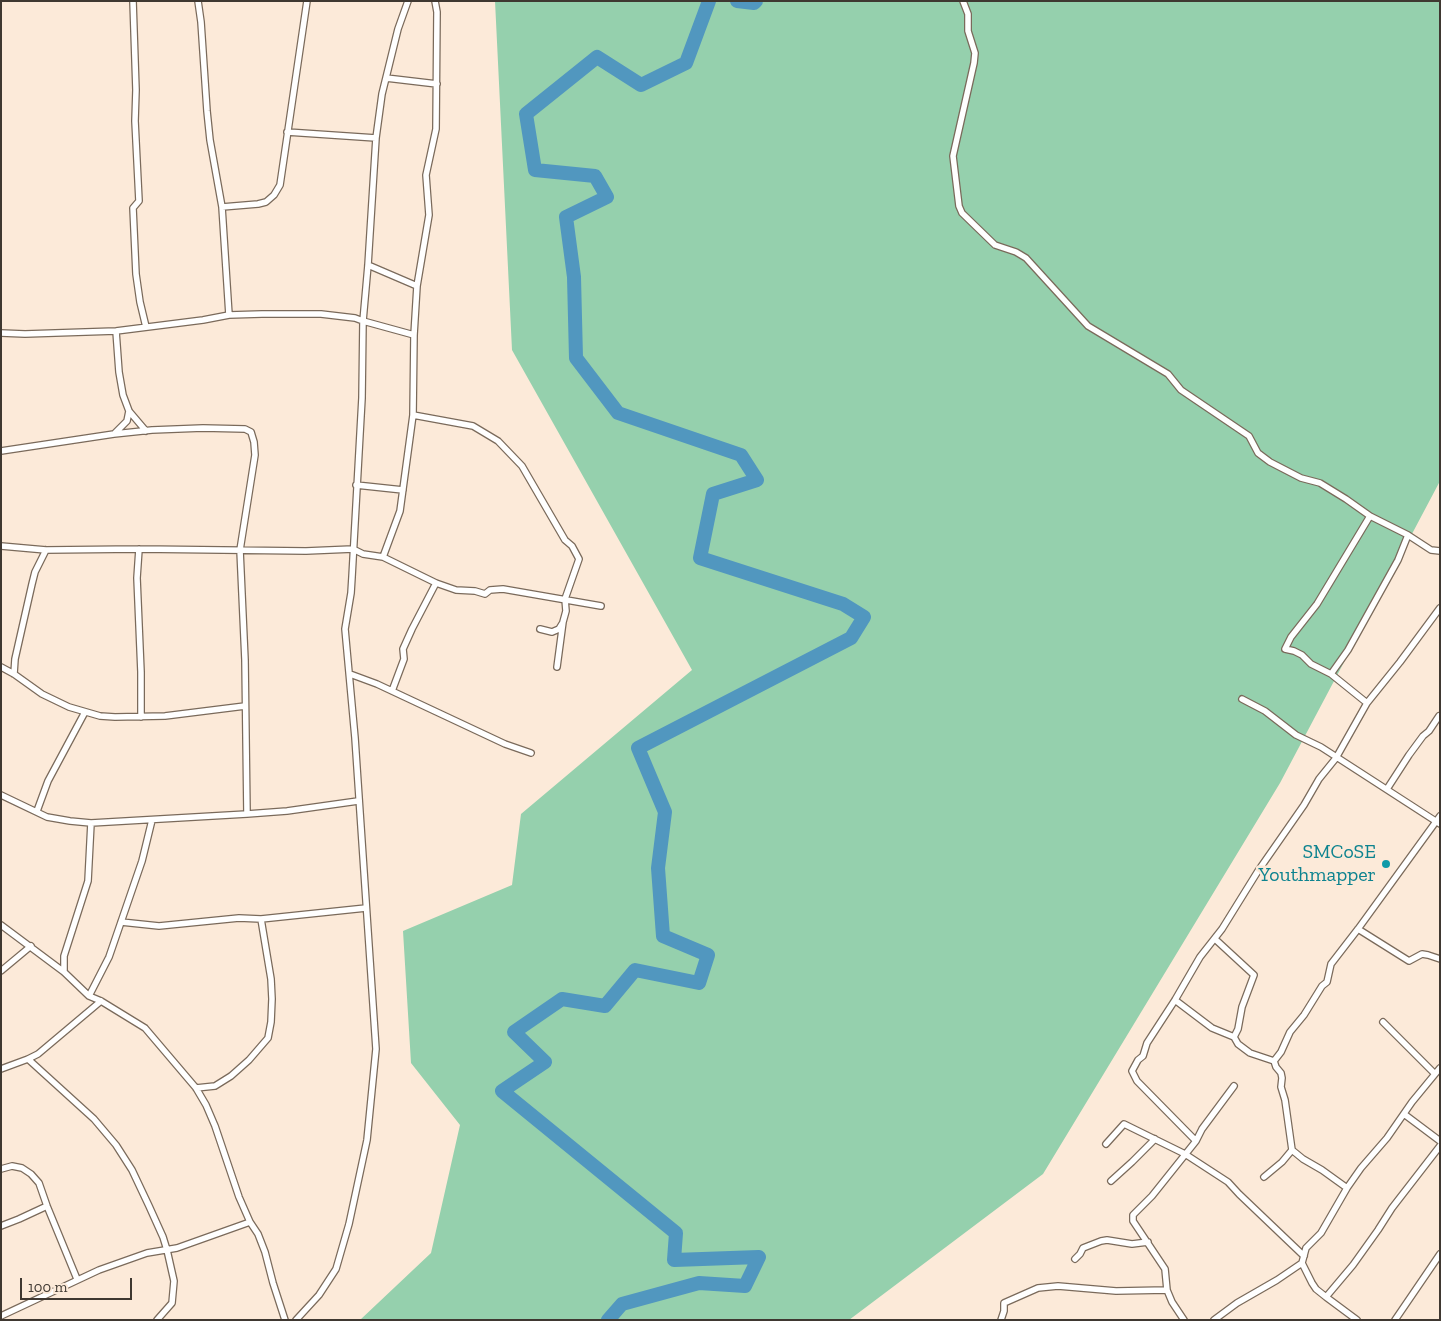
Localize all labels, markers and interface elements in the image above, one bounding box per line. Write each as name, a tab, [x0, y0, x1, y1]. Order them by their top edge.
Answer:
place label: SMCoSE Youthmapper	[1258, 840, 1376, 887]
marker: SMCoSE Youthmapper	[1380, 858, 1392, 870]
scale bar	[22, 1268, 135, 1300]
text: 100 m	[28, 1278, 67, 1296]

